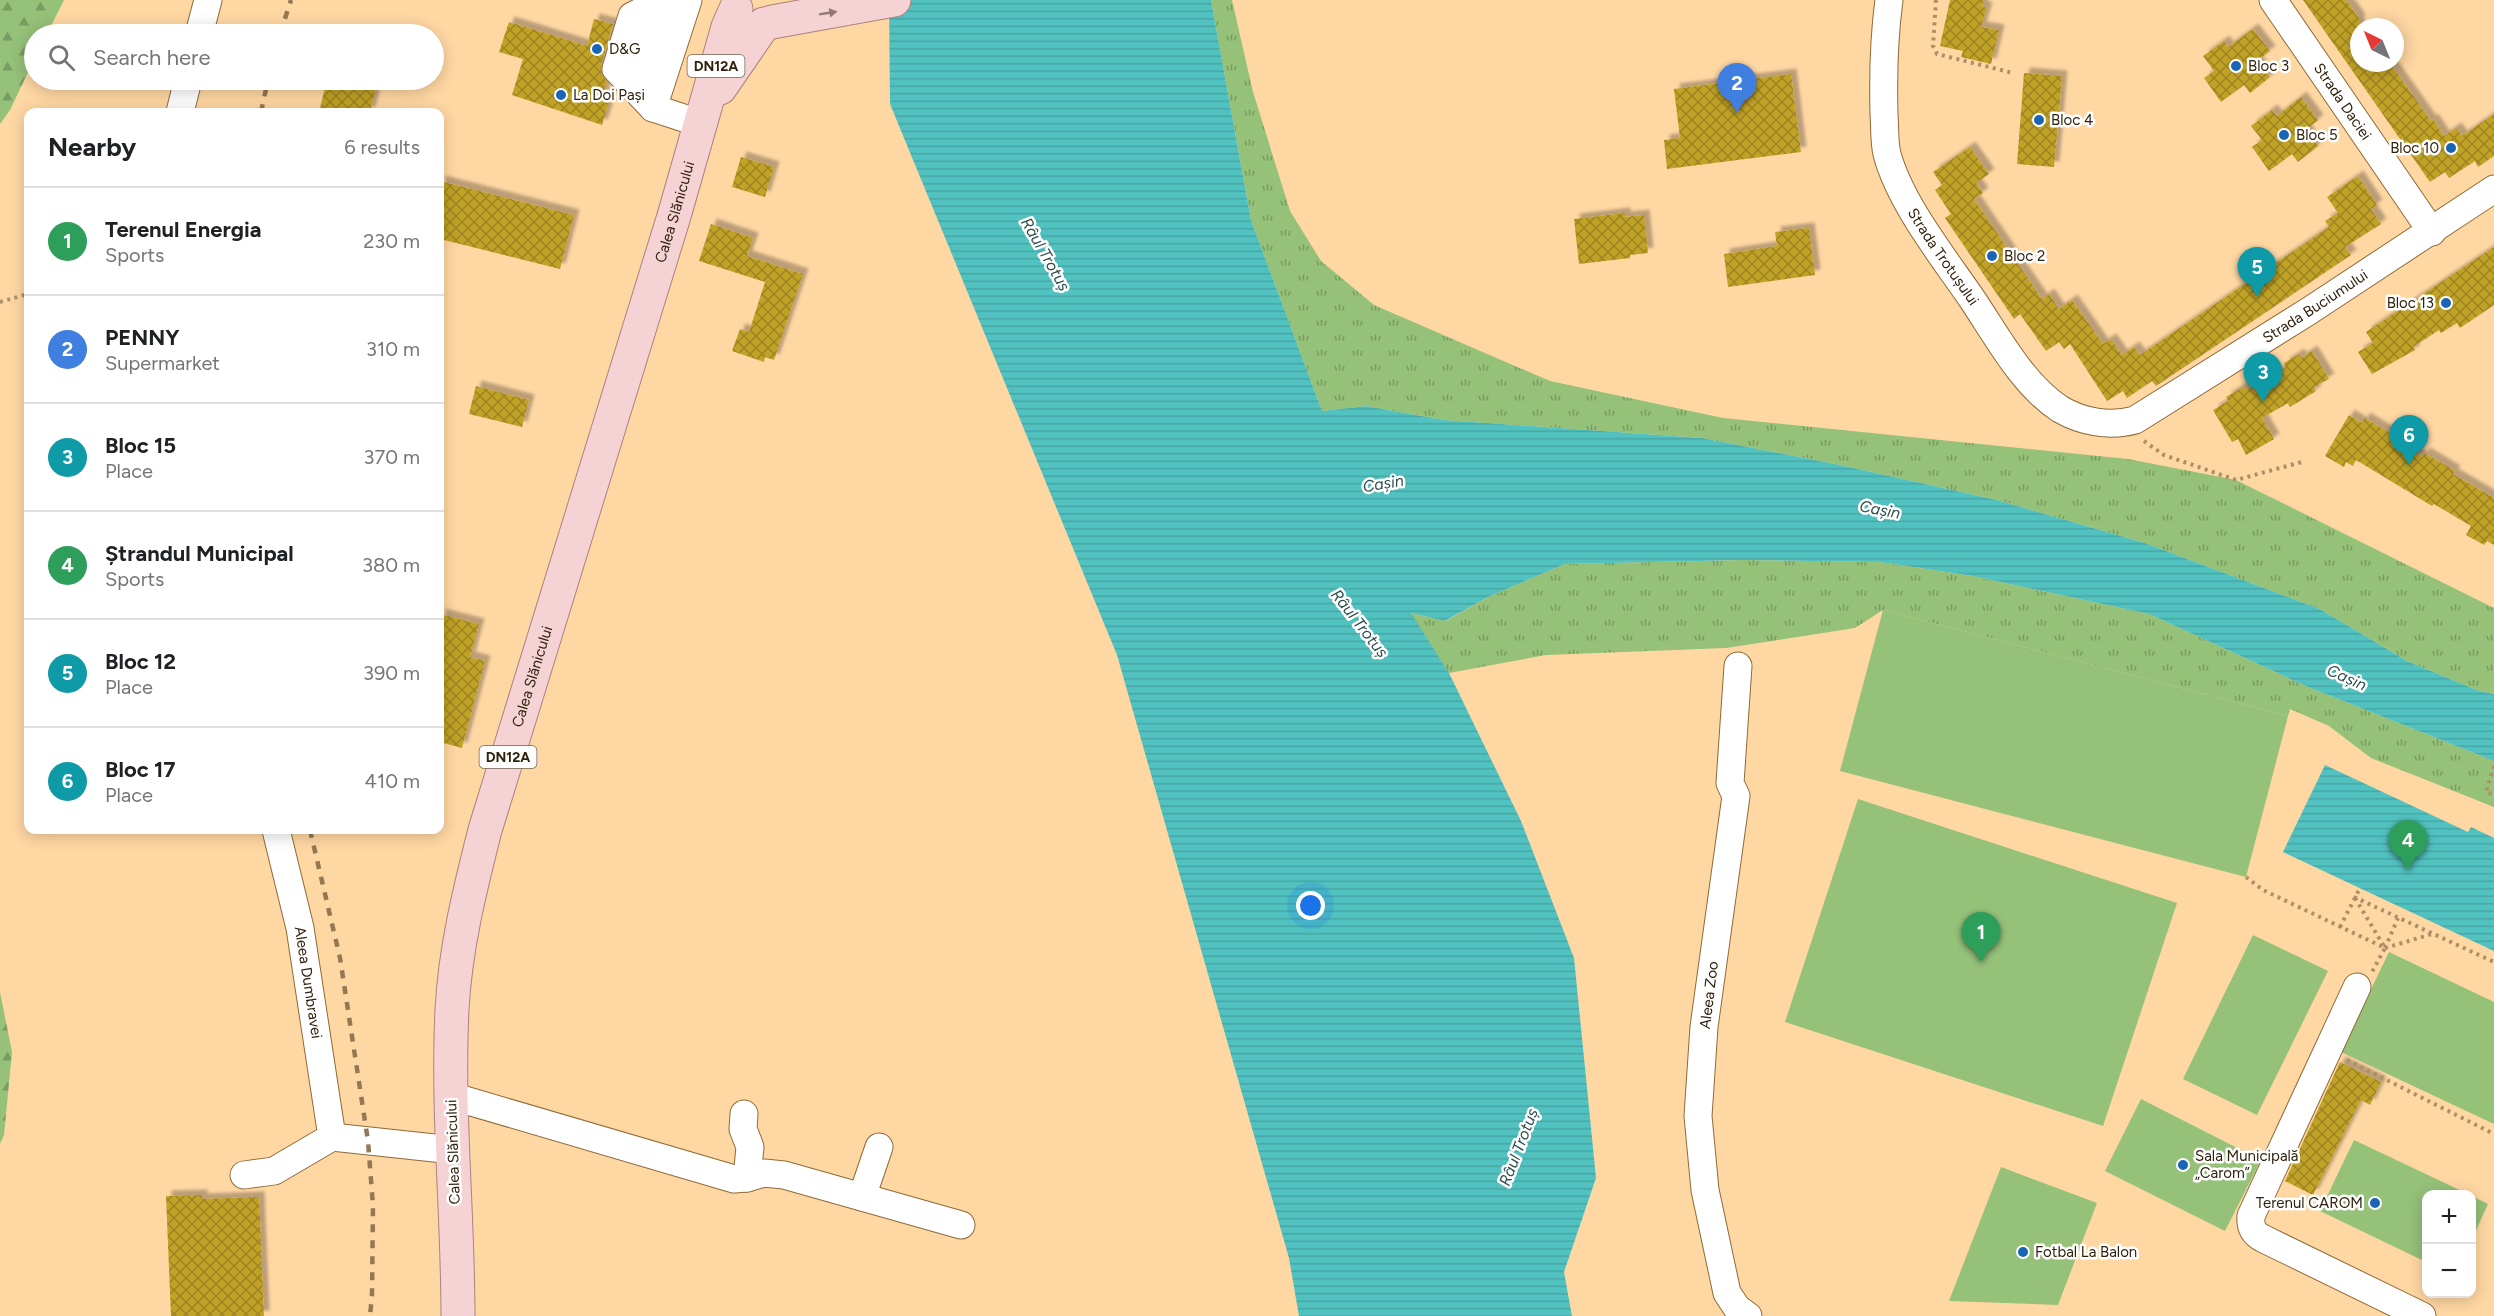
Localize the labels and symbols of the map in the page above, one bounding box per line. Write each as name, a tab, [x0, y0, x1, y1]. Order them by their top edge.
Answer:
one-way arrow	[818, 8, 837, 17]
north arrow	[2350, 18, 2404, 72]
place label: D&G	[609, 40, 640, 58]
marker: D&G	[590, 42, 604, 56]
road number: DN12A	[688, 55, 744, 77]
place label: Bloc 3	[2248, 57, 2289, 75]
marker: Bloc 3	[2229, 59, 2243, 73]
street label: Strada Daciei	[2310, 60, 2375, 143]
pin: 2	[1718, 63, 1756, 113]
place label: La Doi Pași	[573, 86, 645, 104]
marker: La Doi Pași	[554, 88, 568, 102]
place label: Bloc 4	[2051, 111, 2093, 129]
marker: Bloc 4	[2032, 113, 2046, 127]
place label: Bloc 5	[2296, 126, 2338, 144]
marker: Bloc 5	[2277, 128, 2291, 142]
place label: Bloc 10	[2390, 139, 2439, 157]
marker: Bloc 10	[2444, 141, 2458, 155]
street label: Calea Slănicului	[651, 159, 698, 265]
street label: Strada Trotușului	[1904, 205, 1983, 309]
water label: Râul Trotuș	[1017, 214, 1074, 295]
place label: Bloc 2	[2004, 247, 2045, 265]
pin: 5	[2238, 248, 2276, 297]
marker: Bloc 2	[1985, 249, 1999, 263]
street label: Strada Buciumului	[2259, 266, 2371, 347]
place label: Bloc 13	[2387, 294, 2434, 312]
marker: Bloc 13	[2439, 296, 2453, 310]
pin: 3	[2244, 352, 2282, 402]
pin: 6	[2390, 416, 2428, 465]
water label: Cașin	[1361, 471, 1405, 496]
water label: Cașin	[1858, 496, 1902, 523]
water label: Râul Trotuș	[1327, 585, 1392, 662]
street label: Calea Slănicului	[508, 624, 556, 729]
water label: Cașin	[2324, 660, 2370, 695]
road number: DN12A	[480, 746, 536, 768]
pin: 4	[2388, 820, 2428, 870]
your location	[1296, 891, 1325, 920]
pin: 1	[1962, 912, 2000, 962]
street label: Aleea Dumbravei	[291, 925, 326, 1040]
street label: Aleea Zoo	[1696, 960, 1722, 1030]
street label: Calea Slănicului	[442, 1099, 464, 1205]
water label: Râul Trotuș	[1495, 1105, 1542, 1189]
place label: Sala Municipală „Carom”	[2195, 1147, 2298, 1182]
marker: Sala Municipală „Carom”	[2176, 1158, 2190, 1172]
place label: Terenul CAROM	[2256, 1194, 2363, 1212]
marker: Terenul CAROM	[2368, 1196, 2382, 1210]
place label: Fotbal La Balon	[2035, 1243, 2137, 1261]
marker: Fotbal La Balon	[2016, 1245, 2030, 1259]

